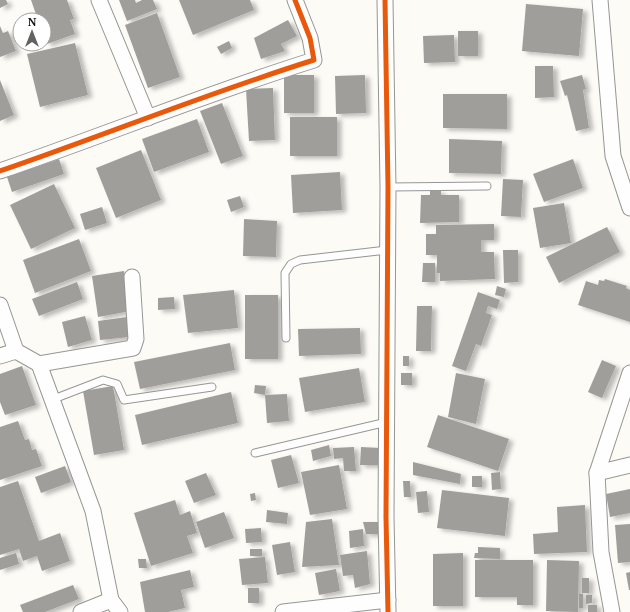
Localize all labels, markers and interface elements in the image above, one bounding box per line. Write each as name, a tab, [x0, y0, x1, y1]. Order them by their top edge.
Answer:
north arrow	[12, 12, 52, 52]
text: N	[28, 14, 37, 29]

